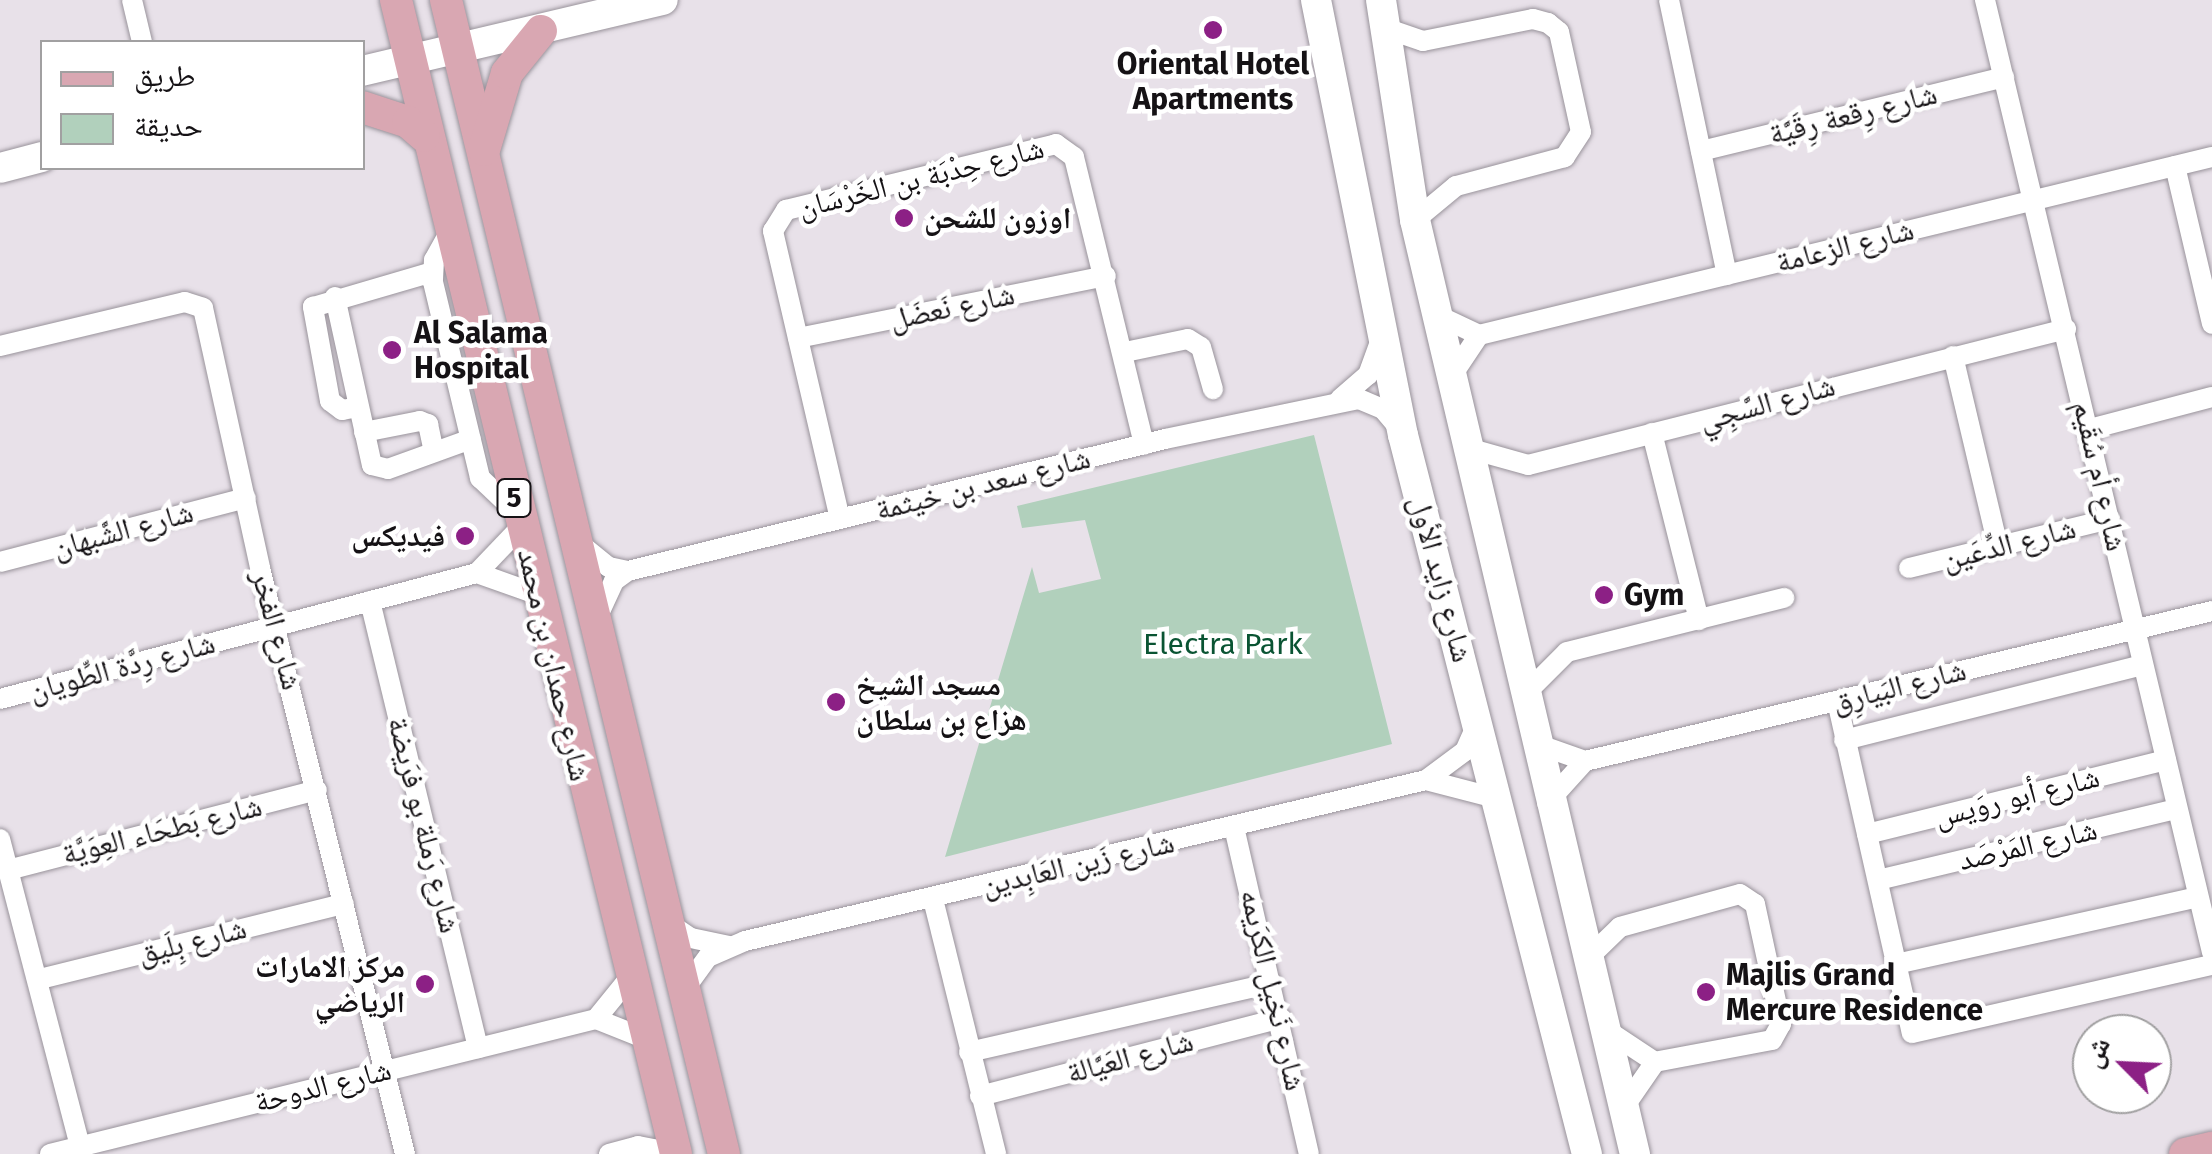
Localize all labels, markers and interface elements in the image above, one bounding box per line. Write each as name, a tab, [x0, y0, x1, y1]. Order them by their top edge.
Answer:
marker: Oriental Hotel Apartments	[1202, 19, 1224, 41]
legend	[40, 40, 365, 170]
place label: Oriental Hotel Apartments	[1117, 46, 1309, 116]
text: طريق	[134, 58, 195, 94]
street label: شارع رِقعة رِقَيَّة	[1765, 76, 1941, 152]
text: حديقة	[134, 108, 203, 144]
street label: شارع حِدْبَة بن الخَرْسَان	[794, 130, 1048, 226]
place label: اوزون للشحن	[924, 200, 1071, 236]
marker: اوزون للشحن	[893, 207, 915, 229]
street label: شارع الزعامة	[1772, 212, 1918, 280]
street label: شارع نَعضَل	[886, 276, 1018, 338]
place label: Al Salama Hospital	[414, 315, 548, 386]
marker: Al Salama Hospital	[379, 337, 405, 363]
street label: شارع السَّجِي	[1695, 368, 1839, 438]
street label: شارع أم سُقَيم	[2065, 398, 2135, 554]
street label: شارع سعد بن خيثمة	[872, 440, 1094, 528]
road number: 5	[494, 475, 534, 521]
street label: شارع زايد الأول	[1402, 492, 1480, 666]
street label: شارع الشَّبهان	[49, 494, 197, 566]
street label: شارع الدِّعَين	[1939, 510, 2079, 578]
place label: فيديكس	[351, 518, 445, 554]
marker: فيديكس	[454, 525, 476, 547]
street label: شارع حمدان بن محمد	[510, 545, 598, 785]
street label: شارع الفخر	[244, 566, 310, 694]
place label: Gym	[1624, 577, 1684, 613]
marker: Gym	[1593, 584, 1615, 606]
street label: شارع رِدَّة الطِّويان	[25, 625, 219, 709]
park label: Electra Park	[1143, 626, 1303, 662]
street label: شارع البَيارِق	[1828, 652, 1970, 720]
place label: مسجد الشيخ هزاع بن سلطان	[856, 667, 1027, 738]
marker: مسجد الشيخ هزاع بن سلطان	[825, 691, 847, 713]
street label: شارع رَملة بو فرَيضة	[380, 713, 468, 937]
street label: شارع أبو روَيس	[1931, 759, 2103, 835]
street label: شارع بَطحَاء العِوَيَّة	[58, 788, 266, 872]
street label: شارع المَرْصَد	[1955, 812, 2101, 878]
street label: شارع زَين العَابِدين	[978, 824, 1178, 904]
street label: شارع نَخِيل الكرَيمه	[1232, 886, 1314, 1094]
street label: شارع بِلَيق	[134, 910, 250, 972]
place label: مركز الامارات الرياضي	[255, 949, 405, 1020]
place label: Majlis Grand Mercure Residence	[1726, 957, 1983, 1028]
marker: مركز الامارات الرياضي	[414, 973, 436, 995]
marker: Majlis Grand Mercure Residence	[1695, 981, 1717, 1003]
north arrow	[2072, 1014, 2172, 1114]
street label: شارع العَيَّالة	[1063, 1023, 1197, 1091]
text: ش	[2075, 1032, 2117, 1073]
street label: شارع الدوحة	[251, 1052, 395, 1120]

